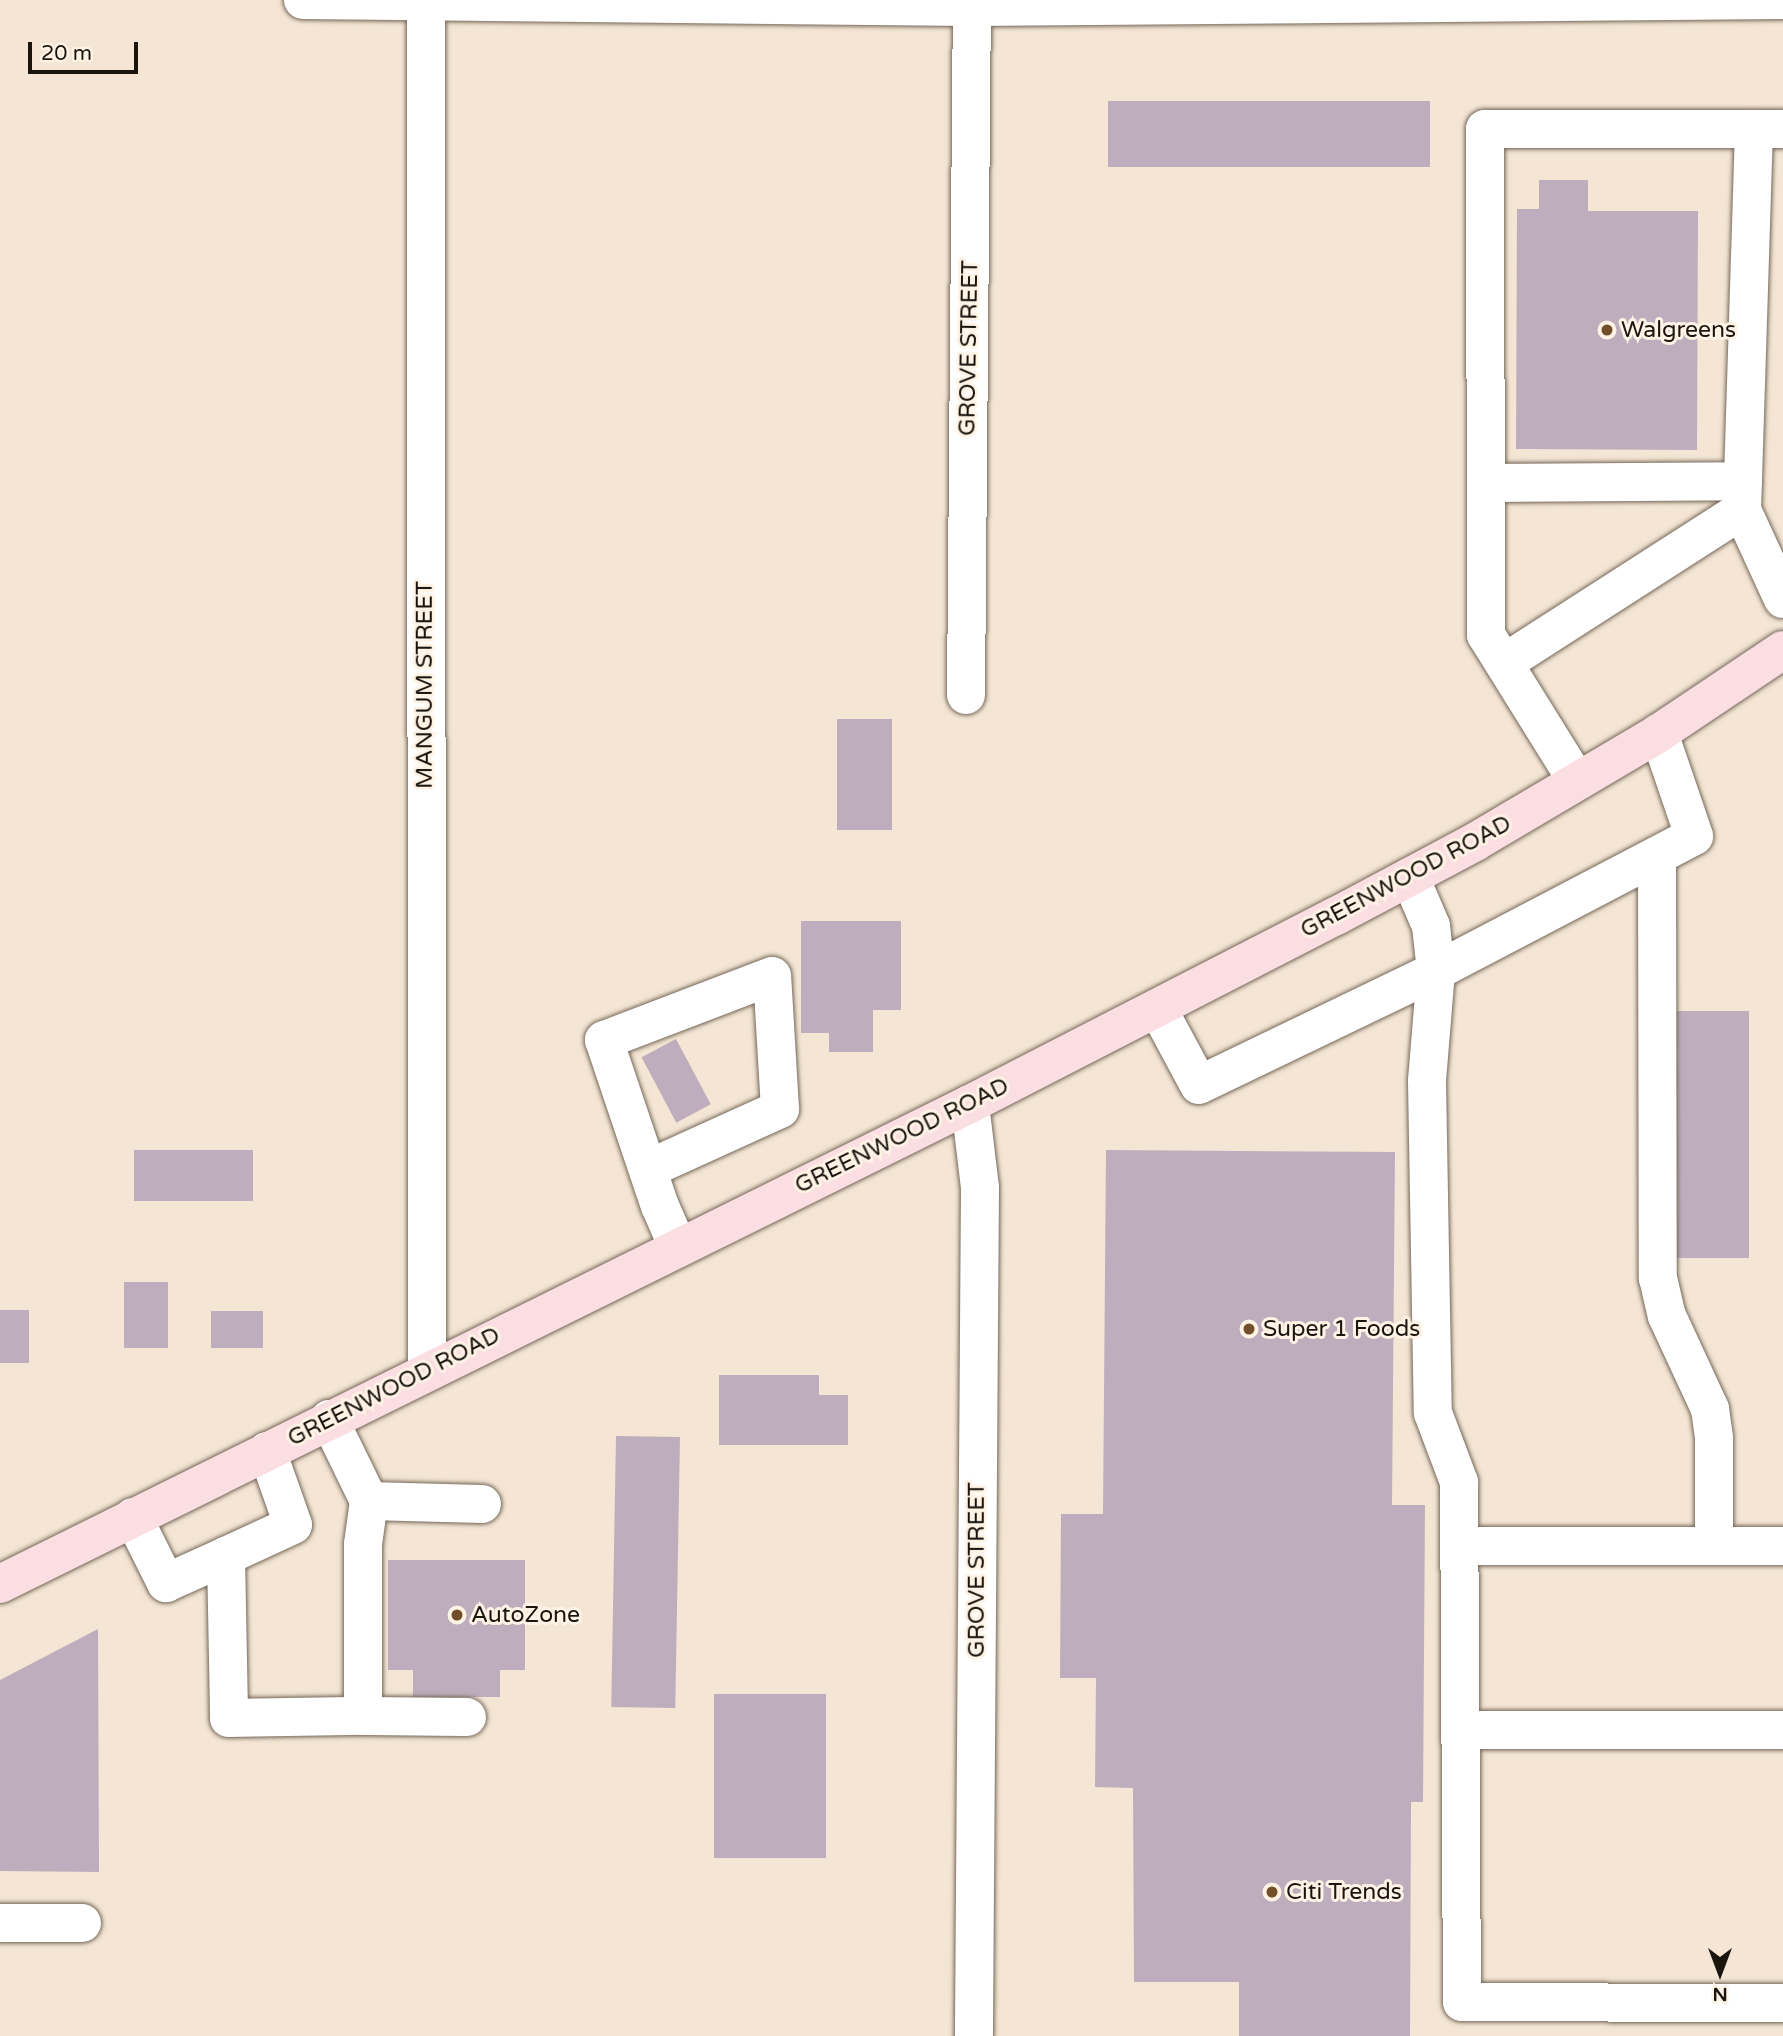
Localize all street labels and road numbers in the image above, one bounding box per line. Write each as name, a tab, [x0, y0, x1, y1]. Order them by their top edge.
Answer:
street label: GROVE STREET	[954, 260, 984, 436]
street label: MANGUM STREET	[411, 581, 439, 789]
street label: GREENWOOD ROAD	[1296, 810, 1516, 944]
street label: GREENWOOD ROAD	[791, 1072, 1013, 1200]
street label: GREENWOOD ROAD	[283, 1321, 505, 1453]
street label: GROVE STREET	[963, 1482, 991, 1658]

